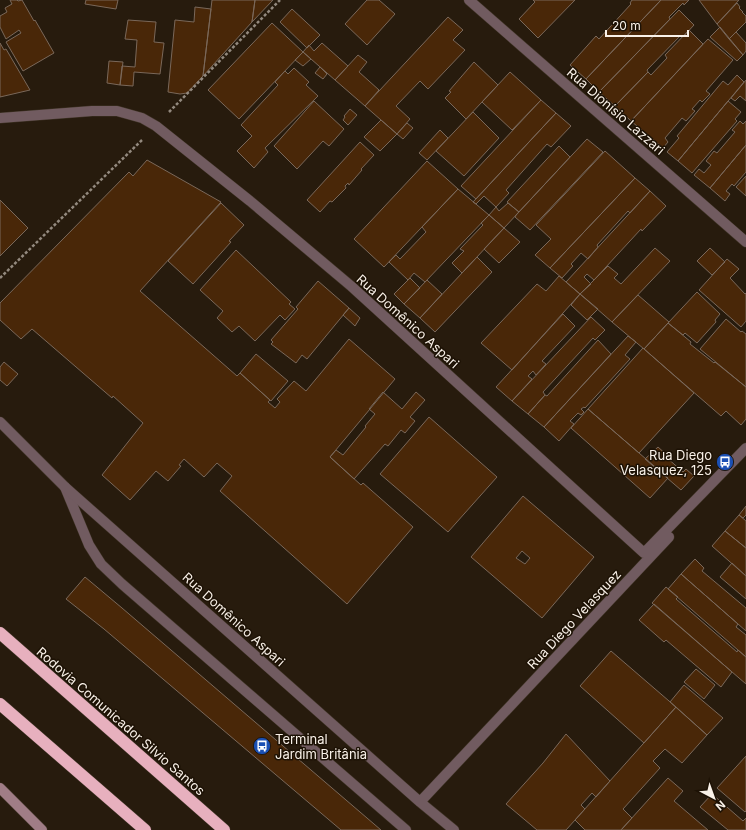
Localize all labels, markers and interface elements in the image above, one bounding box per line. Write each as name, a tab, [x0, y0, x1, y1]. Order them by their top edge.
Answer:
scale bar	[606, 12, 688, 38]
text: 20 m	[612, 18, 641, 33]
street label: Rua Dionísio Lazzari	[564, 64, 668, 158]
street label: Rua Domênico Aspari	[353, 271, 463, 371]
place label: Rua Diego Velasquez, 125	[620, 447, 712, 478]
bus stop icon: Rua Diego Velasquez, 125	[715, 452, 735, 472]
street label: Rua Diego Velasquez	[524, 566, 624, 672]
street label: Rua Domênico Aspari	[179, 569, 289, 669]
street label: Rodovia Comunicador Silvio Santos	[34, 643, 209, 799]
place label: Terminal Jardim Britânia	[275, 731, 367, 762]
bus stop icon: Terminal Jardim Britânia	[252, 736, 272, 756]
north arrow	[694, 778, 734, 818]
text: N	[713, 798, 728, 814]

